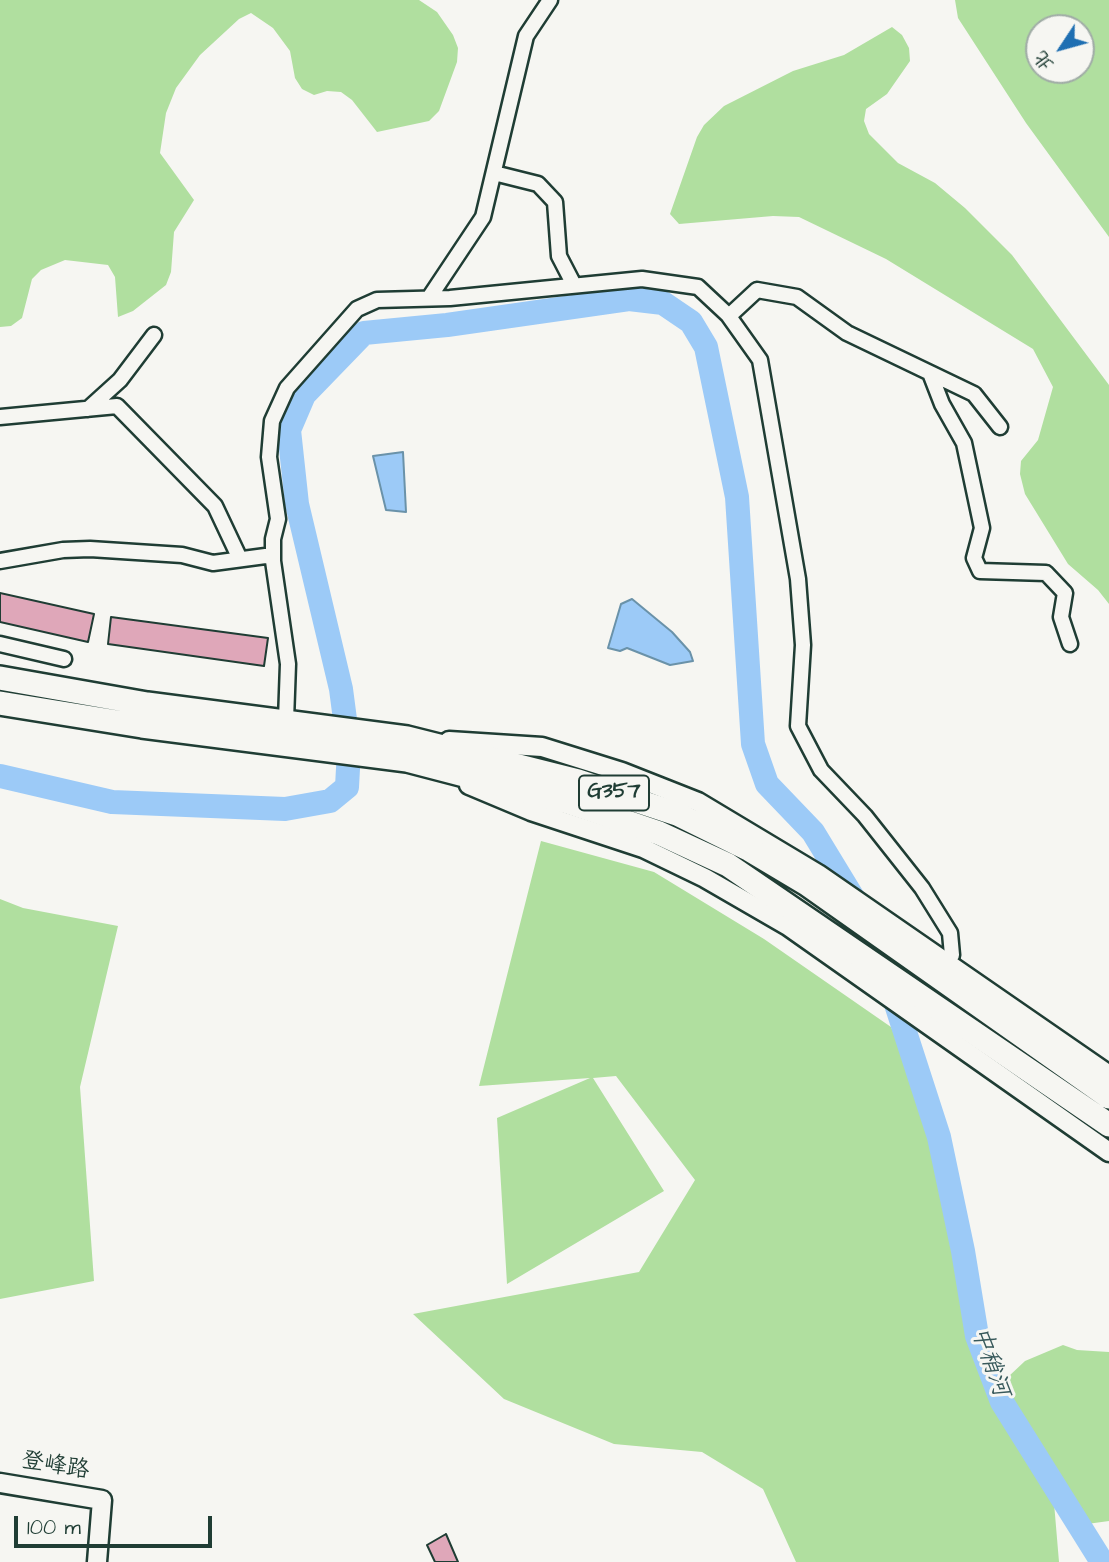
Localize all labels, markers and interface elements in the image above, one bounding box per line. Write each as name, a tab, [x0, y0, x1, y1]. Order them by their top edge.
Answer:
north arrow	[1025, 14, 1095, 84]
text: 北	[1028, 45, 1061, 76]
road number: G357	[579, 776, 649, 810]
water label: 中稍河	[964, 1323, 1014, 1401]
street label: 登峰路	[19, 1448, 91, 1486]
scale bar	[18, 1502, 215, 1546]
text: 100 m	[27, 1513, 81, 1542]

